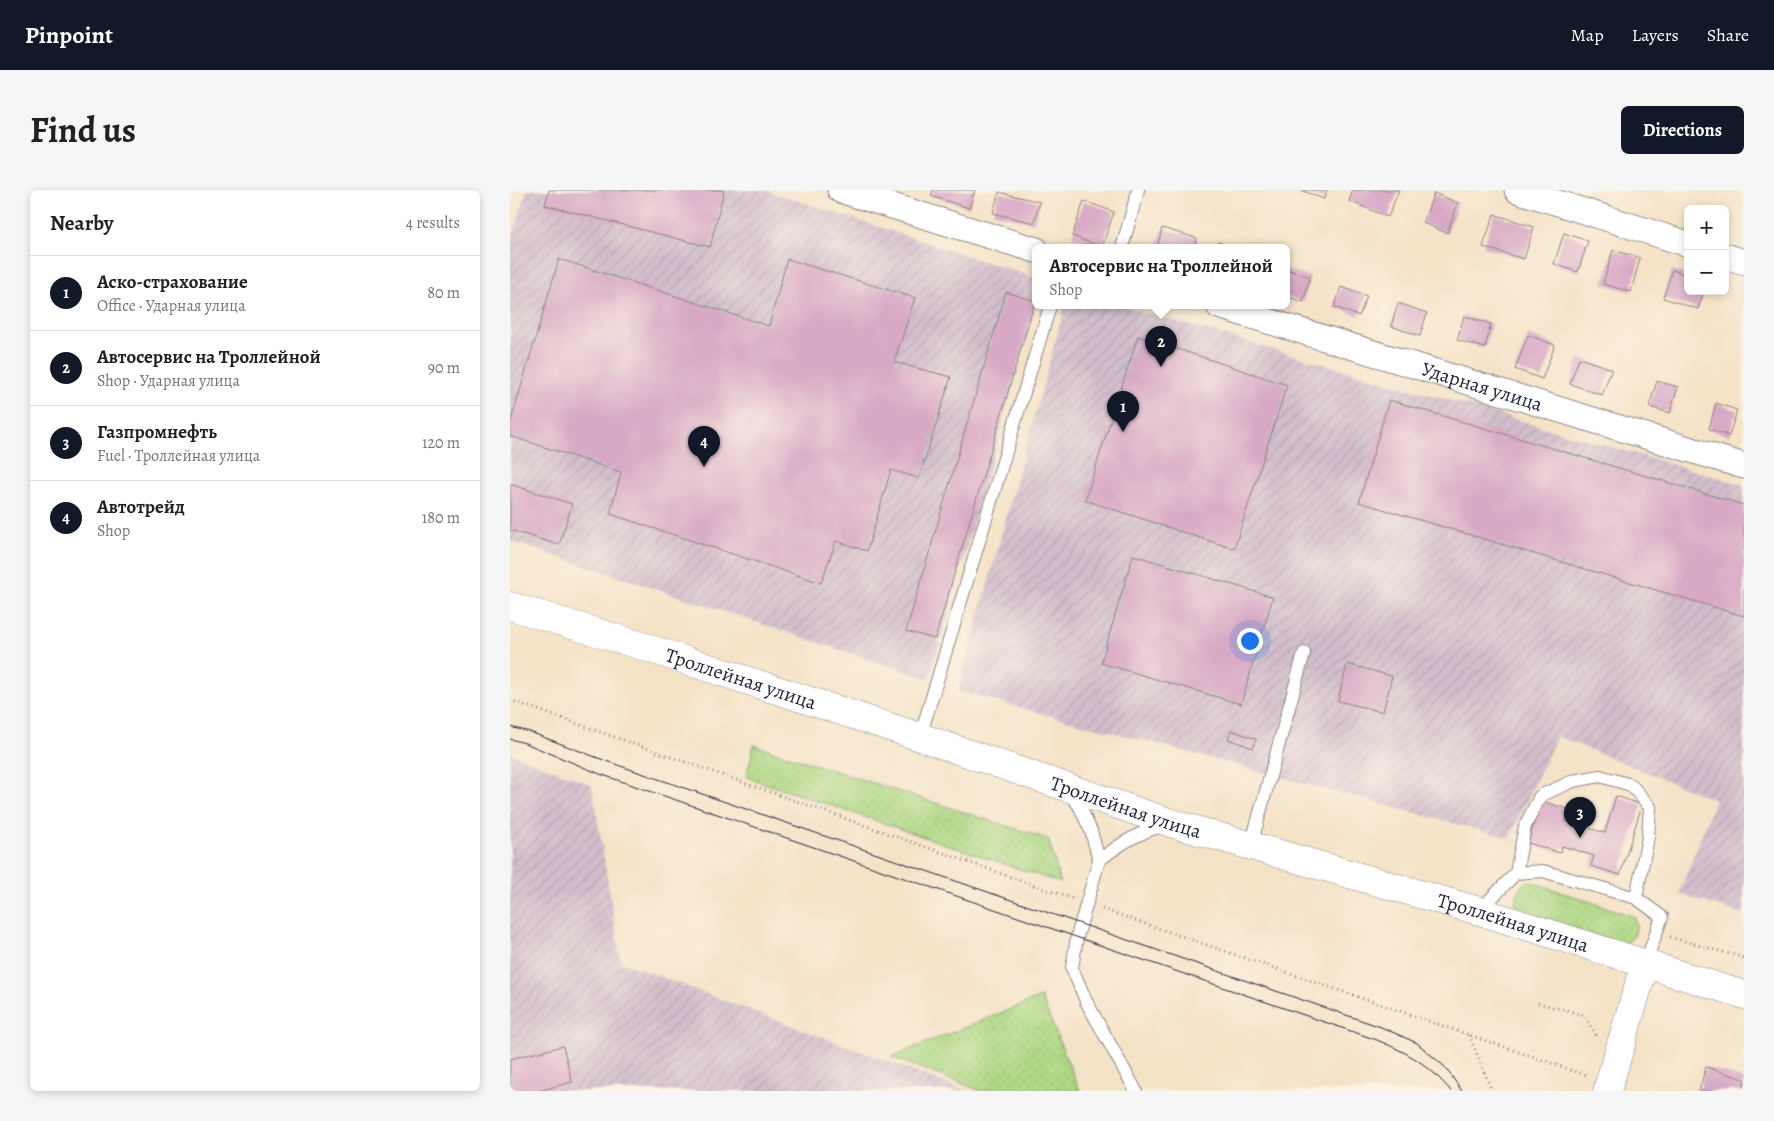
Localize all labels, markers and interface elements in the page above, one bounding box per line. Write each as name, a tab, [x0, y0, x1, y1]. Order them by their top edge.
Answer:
text: Pinpoint	[25, 19, 113, 51]
text: Map	[1571, 23, 1604, 47]
text: Layers	[1632, 23, 1679, 47]
text: Share	[1707, 23, 1749, 47]
text: Find us	[30, 106, 136, 154]
button: Directions	[1621, 106, 1744, 154]
map controls	[1684, 205, 1729, 295]
button: +	[1684, 205, 1729, 250]
text: Nearby	[50, 209, 113, 237]
text: 4 results	[406, 212, 460, 234]
popup	[1032, 244, 1290, 309]
button: −	[1684, 250, 1729, 295]
text: Автосервис на Троллейной	[1049, 253, 1273, 279]
text: Аско-страхование	[97, 269, 248, 295]
text: Shop	[1049, 279, 1082, 301]
text: 1	[63, 282, 69, 304]
text: 80 m	[427, 282, 460, 304]
text: Office · Ударная улица	[97, 295, 246, 317]
pin: 2	[1145, 326, 1177, 367]
text: Автосервис на Троллейной	[97, 344, 321, 370]
street label: Ударная улица	[1418, 355, 1547, 418]
text: 2	[62, 357, 70, 379]
text: 90 m	[428, 357, 460, 379]
text: Shop · Ударная улица	[97, 370, 240, 392]
pin: 1	[1107, 391, 1139, 432]
text: Газпромнефть	[97, 419, 217, 445]
pin: 4	[688, 426, 720, 467]
text: 3	[63, 432, 69, 454]
text: 120 m	[422, 432, 460, 454]
text: Fuel · Троллейная улица	[97, 445, 260, 467]
text: Автотрейд	[97, 494, 185, 520]
text: 4	[62, 507, 70, 529]
text: 180 m	[422, 507, 460, 529]
text: Shop	[97, 520, 130, 542]
your location	[1237, 628, 1263, 654]
street label: Троллейная улица	[662, 641, 821, 716]
street label: Троллейная улица	[1047, 769, 1205, 845]
pin: 3	[1564, 797, 1596, 838]
street label: Троллейная улица	[1434, 886, 1593, 959]

